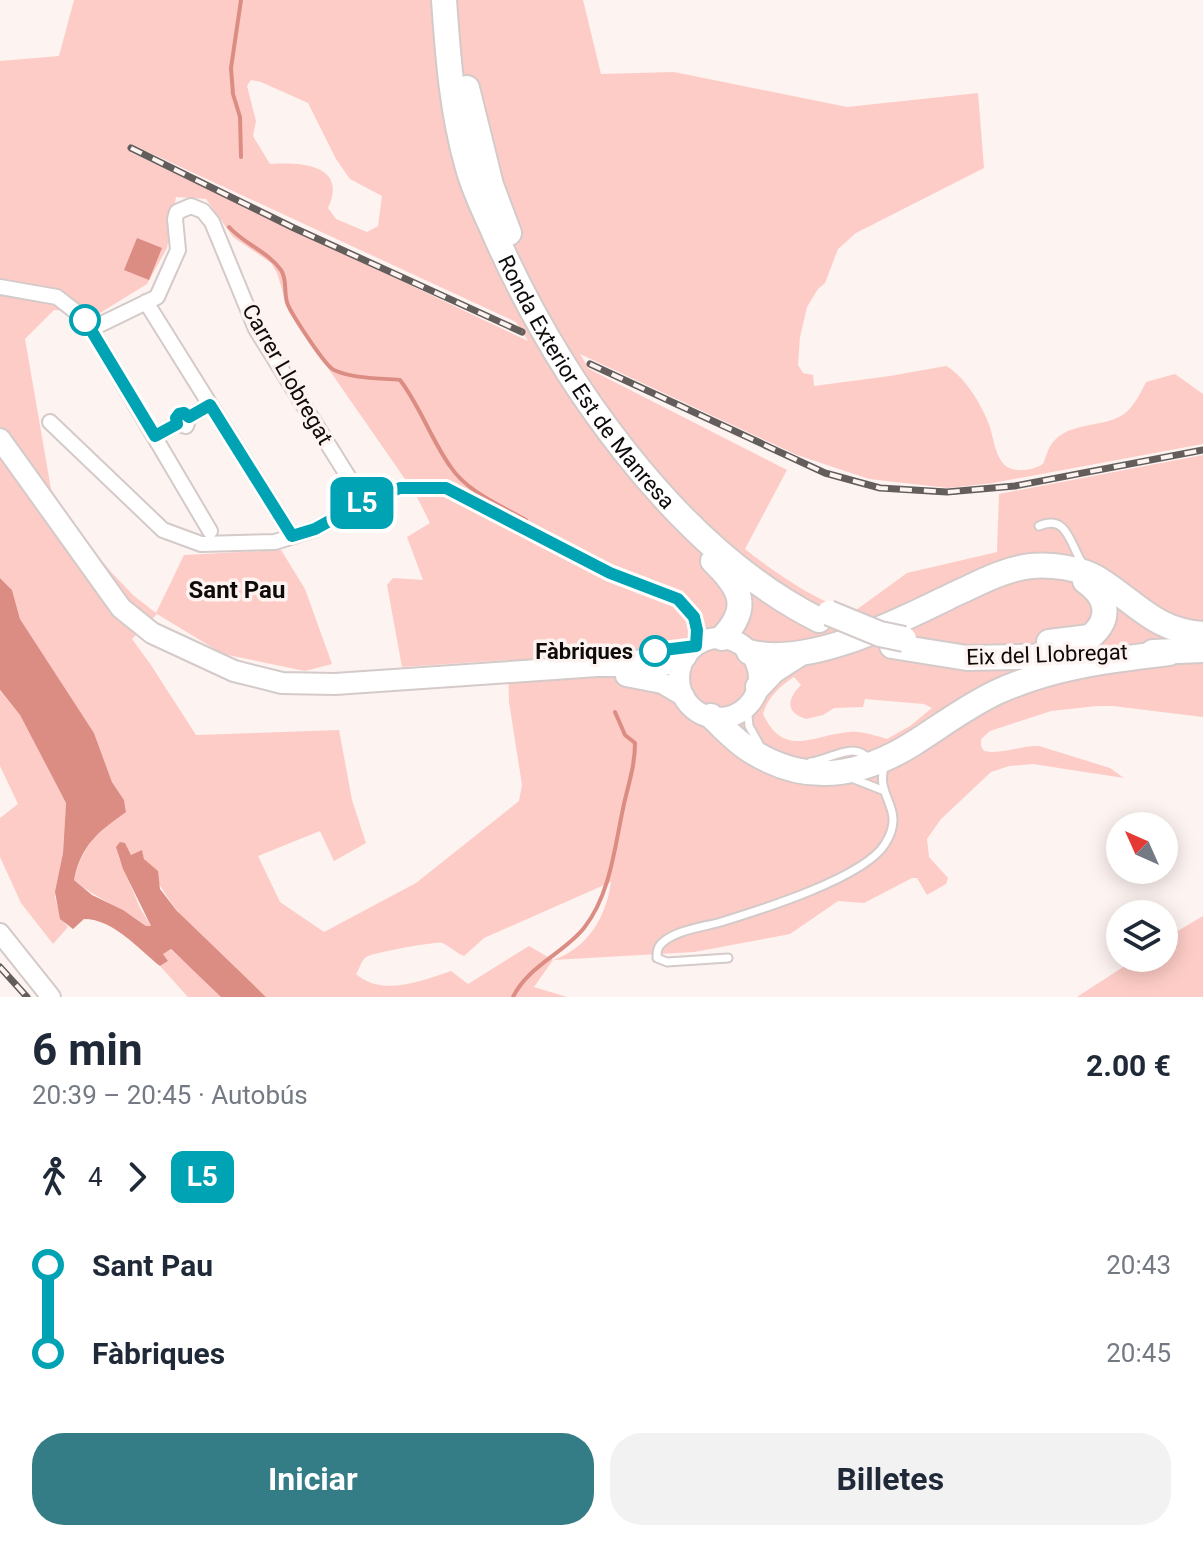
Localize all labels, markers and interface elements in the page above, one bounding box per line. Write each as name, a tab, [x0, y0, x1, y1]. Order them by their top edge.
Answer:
street label: Ronda Exterior Est de Manresa	[493, 251, 680, 514]
street label: Carrer Llobregat	[237, 300, 338, 449]
unlabelled marker	[70, 305, 100, 335]
line badge: L5	[326, 477, 398, 529]
text: L5	[346, 486, 378, 519]
district label: Sant Pau	[189, 576, 285, 604]
marker: Fàbriques	[640, 636, 670, 666]
place label: Fàbriques	[535, 639, 633, 664]
street label: Eix del Llobregat	[966, 639, 1128, 670]
north arrow	[1106, 812, 1178, 884]
map controls	[1106, 812, 1178, 972]
button: layers	[1106, 900, 1178, 972]
text: 6 min	[32, 1024, 143, 1076]
text: 2.00 €	[1086, 1048, 1171, 1083]
text: 20:39 – 20:45 · Autobús	[32, 1080, 308, 1110]
icon: walk	[32, 1155, 76, 1199]
icon: forward	[115, 1155, 159, 1199]
text: L5	[187, 1160, 218, 1193]
text: 4	[88, 1162, 103, 1192]
text: Sant Pau	[92, 1248, 213, 1283]
text: 20:43	[1106, 1250, 1171, 1280]
text: Fàbriques	[92, 1336, 225, 1371]
text: 20:45	[1106, 1338, 1171, 1368]
button: Iniciar	[32, 1433, 594, 1525]
button: Billetes	[610, 1433, 1171, 1525]

